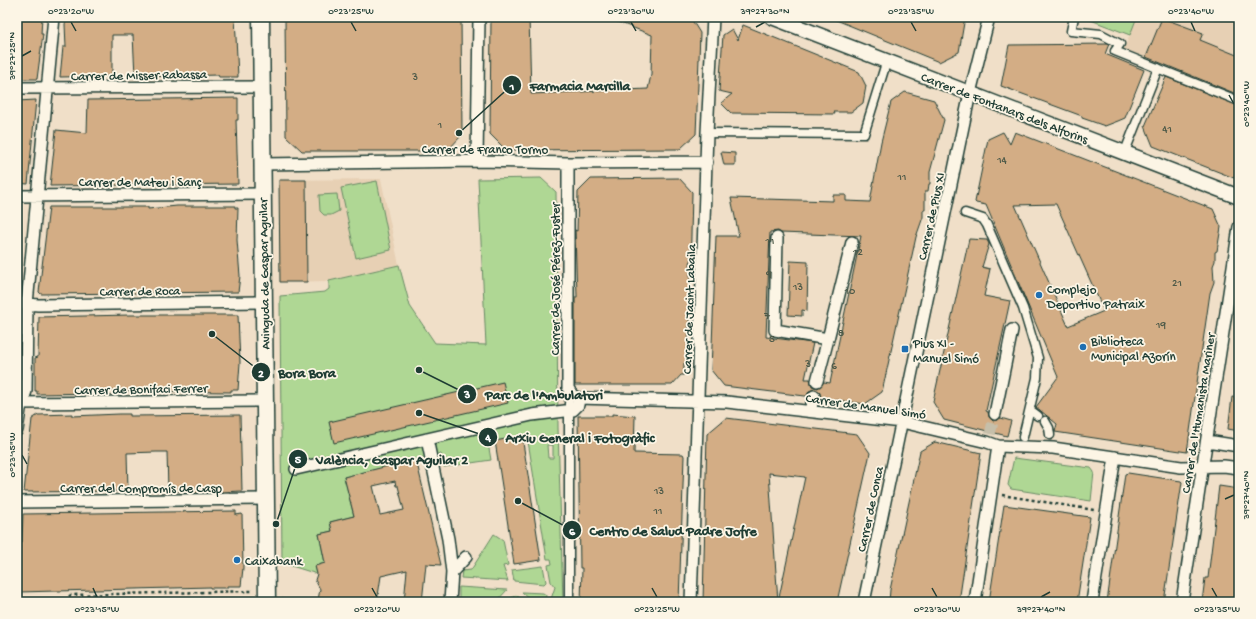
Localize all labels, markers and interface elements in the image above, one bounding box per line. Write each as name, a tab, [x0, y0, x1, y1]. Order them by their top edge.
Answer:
text: 0°23'20"W	[48, 6, 95, 18]
text: 0°23'25"W	[328, 6, 374, 18]
text: 0°23'30"W	[608, 6, 655, 18]
text: 39°27'30"N	[740, 6, 790, 18]
text: 0°23'35"W	[888, 6, 934, 18]
text: 0°23'40"W	[1168, 6, 1214, 18]
text: 39°27'25"N	[7, 31, 19, 81]
street label: Carrer de Misser Rabassa	[71, 68, 208, 85]
street label: Carrer de Fontanars dels Alforins	[918, 70, 1091, 149]
house number: 3	[411, 72, 418, 84]
callout: Farmacia Marcilla	[502, 72, 639, 98]
text: Farmacia Marcilla	[529, 79, 632, 96]
text: 1	[509, 81, 515, 95]
text: 0°23'40"W	[1241, 81, 1253, 127]
house number: 1	[437, 120, 442, 132]
house number: 41	[1162, 124, 1172, 136]
street label: Carrer de Franco Tormo	[422, 143, 548, 158]
house number: 14	[996, 155, 1008, 167]
street label: Carrer de Pius XI	[916, 171, 949, 262]
house number: 11	[897, 172, 906, 184]
street label: Carrer de Mateu i Sanç	[79, 176, 202, 191]
street label: Avinguda de Gaspar Aguilar	[257, 197, 274, 350]
street label: Carrer de José Pérez-Fuster	[549, 201, 564, 355]
house number: 11	[765, 236, 774, 248]
street label: Carrer de Jacint Labaila	[681, 243, 700, 374]
house number: 12	[852, 247, 864, 259]
house number: 9	[765, 269, 772, 281]
house number: 21	[1172, 278, 1182, 290]
house number: 13	[792, 282, 803, 294]
place label: Complejo Deportivo Patraix	[1046, 283, 1145, 313]
street label: Carrer de Roca	[100, 284, 181, 301]
house number: 10	[844, 286, 855, 298]
marker: Complejo Deportivo Patraix	[1034, 290, 1044, 300]
house number: 7	[763, 311, 770, 323]
house number: 19	[1155, 320, 1166, 332]
house number: 8	[838, 328, 844, 340]
street label: Carrer de l'Humanista Mariner	[1179, 331, 1220, 495]
house number: 5	[769, 334, 775, 346]
place label: Biblioteca Municipal Azorín	[1090, 335, 1176, 365]
place label: Pius XI - Manuel Simó	[912, 337, 979, 367]
marker: Biblioteca Municipal Azorín	[1078, 342, 1088, 352]
marker: Pius XI - Manuel Simó	[900, 344, 910, 354]
callout: Bora Bora	[251, 359, 344, 385]
house number: 3	[804, 359, 811, 371]
house number: 6	[831, 361, 837, 373]
text: Bora Bora	[277, 366, 337, 383]
text: 2	[258, 368, 264, 382]
callout: Parc de l'Ambulatori	[457, 381, 611, 407]
street label: Carrer de Bonifaci Ferrer	[74, 382, 209, 399]
text: Parc de l'Ambulatori	[484, 388, 603, 405]
text: 3	[463, 389, 470, 403]
street label: Carrer de Manuel Simó	[805, 392, 927, 423]
callout: Arxiu General i Fotogràfic	[478, 424, 663, 450]
text: Arxiu General i Fotogràfic	[504, 431, 656, 448]
text: 0°23'15"W	[7, 432, 19, 477]
text: 4	[484, 432, 491, 446]
callout: València, Gaspar Aguilar 2	[288, 446, 476, 472]
text: València, Gaspar Aguilar 2	[315, 453, 468, 470]
text: 5	[295, 454, 302, 468]
street label: Carrer de Conca	[855, 465, 888, 554]
text: 39°27'40"N	[1241, 470, 1253, 520]
street label: Carrer del Compromís de Casp	[60, 482, 222, 497]
house number: 13	[653, 486, 664, 498]
house number: 11	[653, 506, 662, 518]
callout: Centro de Salud Padre Jofre	[562, 517, 765, 543]
text: Centro de Salud Padre Jofre	[588, 524, 757, 541]
text: 6	[569, 526, 576, 540]
marker: Caixabank	[232, 555, 242, 565]
place label: Caixabank	[245, 555, 303, 570]
text: 0°23'15"W	[75, 604, 120, 616]
text: 0°23'20"W	[354, 604, 401, 616]
text: 0°23'25"W	[634, 604, 680, 616]
text: 0°23'30"W	[914, 604, 961, 616]
text: 39°27'40"N	[1016, 604, 1066, 616]
text: 0°23'35"W	[1194, 604, 1240, 616]

